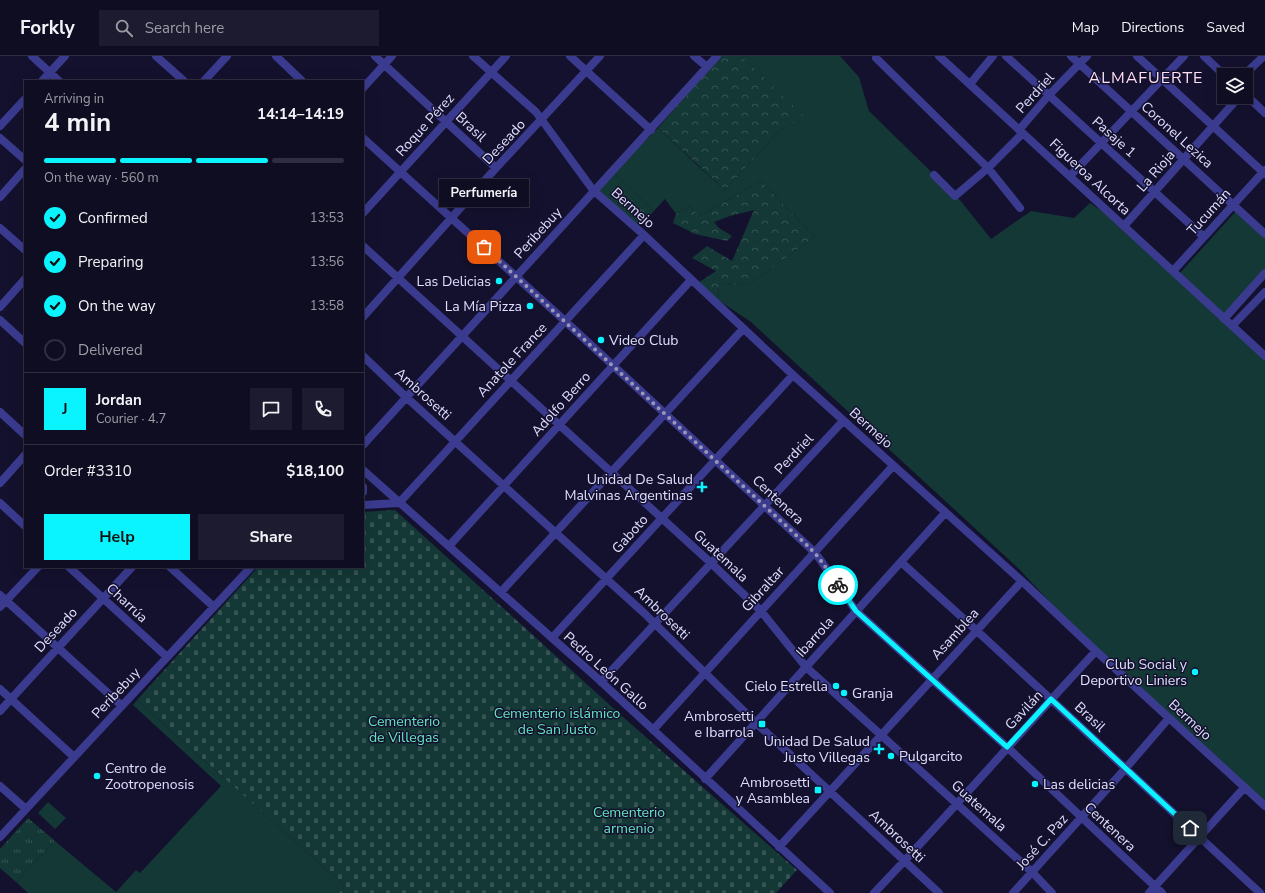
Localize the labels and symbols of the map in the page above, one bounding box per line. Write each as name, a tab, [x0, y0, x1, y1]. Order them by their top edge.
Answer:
district label: ALMAFUERTE	[1089, 67, 1203, 89]
street label: Perdriel	[1012, 68, 1059, 118]
street label: Roque Pérez	[392, 89, 459, 161]
street label: Coronel Lezica	[1137, 97, 1217, 173]
street label: Brasil	[451, 108, 491, 147]
street label: Pasaje 1	[1088, 112, 1140, 162]
street label: Deseado	[478, 115, 530, 169]
street label: Figueroa Alcorta	[1045, 134, 1135, 220]
street label: La Rioja	[1133, 146, 1179, 196]
callout: Perfumería	[439, 179, 529, 207]
street label: Bermejo	[607, 183, 659, 233]
street label: Tucumán	[1183, 184, 1235, 240]
street label: Peribebuy	[510, 203, 567, 263]
pin	[467, 230, 501, 264]
place label: Las Delicias	[417, 272, 491, 291]
marker: Las Delicias	[494, 276, 504, 286]
place label: La Mía Pizza	[445, 297, 522, 316]
marker: La Mía Pizza	[525, 301, 535, 311]
street label: Anatole France	[473, 319, 551, 401]
place label: Video Club	[608, 331, 678, 350]
marker: Video Club	[596, 335, 606, 345]
street label: Ambrosetti	[391, 363, 455, 425]
street label: Adolfo Berro	[527, 368, 595, 440]
street label: Bermejo	[845, 403, 897, 453]
street label: Perdriel	[770, 429, 818, 478]
place label: Unidad De Salud Malvinas Argentinas	[564, 470, 693, 505]
street label: Centenera	[748, 471, 808, 529]
marker: Unidad De Salud Malvinas Argentinas	[696, 481, 708, 493]
street label: Gaboto	[608, 510, 653, 557]
street label: Guatemala	[689, 526, 753, 586]
street label: Gibraltar	[737, 562, 789, 616]
courier	[818, 565, 858, 605]
street label: Charrúa	[102, 579, 152, 627]
street label: Ambrosetti	[630, 582, 694, 644]
street label: Deseado	[30, 603, 82, 657]
street label: Asamblea	[927, 604, 983, 664]
street label: Ibarrola	[792, 613, 838, 661]
street label: Pedro León Gallo	[559, 628, 653, 714]
place label: Club Social y Deportivo Liniers	[1080, 655, 1188, 690]
street label: Peribebuy	[88, 663, 145, 723]
marker: Club Social y Deportivo Liniers	[1190, 667, 1200, 677]
place label: Cielo Estrella	[745, 677, 828, 696]
marker: Cielo Estrella	[831, 681, 841, 691]
place label: Granja	[852, 684, 893, 703]
street label: Gavilán	[1001, 686, 1047, 734]
marker: Granja	[839, 688, 849, 698]
street label: Bermejo	[1164, 695, 1216, 745]
street label: Brasil	[1070, 698, 1110, 737]
park label: Cementerio islámico de San Justo	[494, 704, 621, 739]
place label: Ambrosetti e Ibarrola	[684, 707, 754, 742]
park label: Cementerio de Villegas	[368, 712, 440, 747]
marker: Ambrosetti e Ibarrola	[757, 719, 767, 729]
place label: Unidad De Salud Justo Villegas	[764, 732, 870, 767]
marker: Unidad De Salud Justo Villegas	[873, 743, 885, 755]
place label: Pulgarcito	[899, 747, 963, 766]
marker: Pulgarcito	[886, 751, 896, 761]
place label: Centro de Zootropenosis	[105, 759, 194, 794]
marker: Centro de Zootropenosis	[92, 771, 102, 781]
place label: Ambrosetti y Asamblea	[736, 773, 810, 808]
place label: Las delicias	[1043, 775, 1116, 794]
street label: Guatemala	[947, 776, 1011, 836]
marker: Las delicias	[1030, 779, 1040, 789]
marker: Ambrosetti y Asamblea	[813, 785, 823, 795]
street label: Centenera	[1080, 798, 1140, 856]
park label: Cementerio armenio	[593, 803, 665, 838]
street label: Ambrosetti	[865, 805, 929, 867]
street label: José C. Paz	[1011, 810, 1072, 875]
pin	[1173, 811, 1207, 845]

